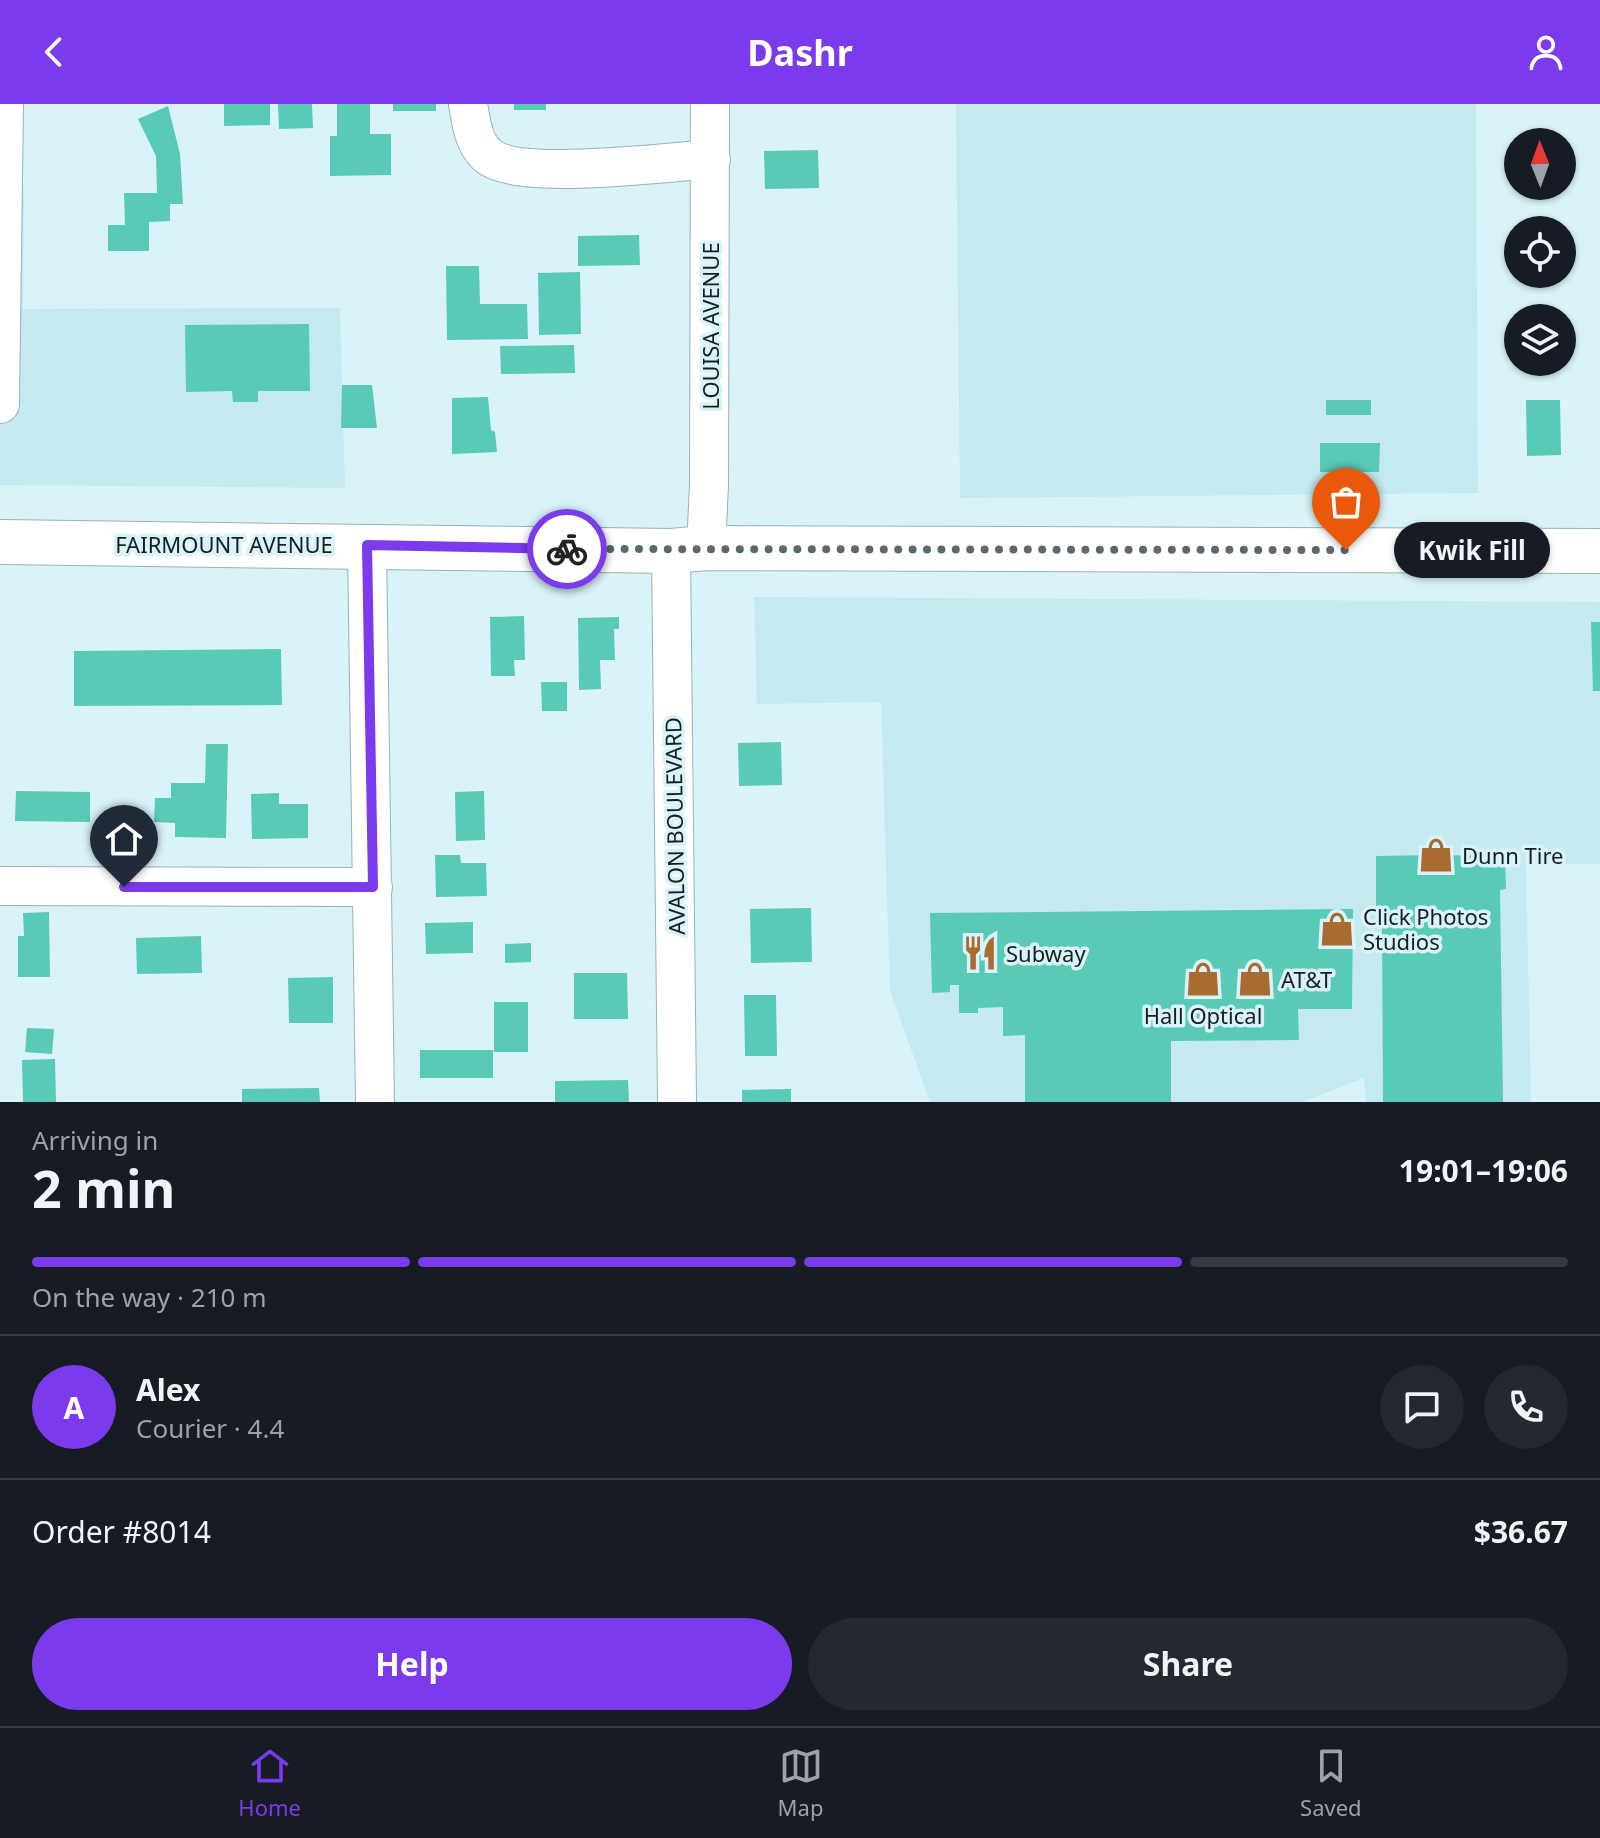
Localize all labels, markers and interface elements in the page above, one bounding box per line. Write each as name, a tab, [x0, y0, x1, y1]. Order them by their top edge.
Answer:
text: Dashr	[747, 28, 853, 77]
icon: back	[32, 30, 76, 74]
icon: person	[1524, 30, 1568, 74]
north arrow	[1504, 128, 1576, 200]
map controls	[1504, 128, 1576, 376]
button: locate	[1504, 216, 1576, 288]
street label: LOUISA AVENUE	[695, 242, 725, 410]
button: layers	[1504, 304, 1576, 376]
pin	[1312, 468, 1380, 550]
icon: bag	[1324, 480, 1368, 524]
courier	[527, 509, 607, 589]
callout: Kwik Fill	[1394, 522, 1550, 578]
icon: bike	[545, 527, 589, 571]
street label: FAIRMOUNT AVENUE	[115, 529, 333, 559]
text: Kwik Fill	[1418, 532, 1526, 568]
street label: AVALON BOULEVARD	[657, 717, 691, 935]
pin	[90, 805, 158, 887]
icon: home	[102, 817, 146, 861]
shop icon: Dunn Tire	[1417, 836, 1455, 874]
place label: Dunn Tire	[1462, 840, 1564, 870]
place label: Click Photos Studios	[1363, 901, 1488, 956]
shop icon: Click Photos Studios	[1318, 910, 1356, 948]
restaurant icon: Subway	[961, 934, 999, 972]
place label: Subway	[1006, 938, 1086, 968]
shop icon: Hall Optical	[1184, 960, 1222, 998]
shop icon: AT&T	[1236, 960, 1274, 998]
place label: AT&T	[1281, 964, 1332, 994]
place label: Hall Optical	[1144, 1000, 1262, 1030]
text: Arriving in	[32, 1122, 158, 1158]
text: 19:01–19:06	[1399, 1150, 1568, 1191]
text: 2 min	[32, 1152, 175, 1223]
text: On the way · 210 m	[32, 1279, 266, 1315]
button: chat	[1380, 1365, 1464, 1449]
button: phone	[1484, 1365, 1568, 1449]
text: Alex	[136, 1369, 200, 1410]
text: A	[64, 1387, 84, 1428]
text: Courier · 4.4	[136, 1410, 284, 1446]
text: Order #8014	[32, 1511, 211, 1552]
text: $36.67	[1474, 1511, 1568, 1552]
button: Help	[32, 1618, 792, 1710]
button: Share	[808, 1618, 1568, 1710]
tab: Home	[238, 1744, 301, 1822]
tab: Map	[778, 1744, 823, 1822]
tab: Saved	[1300, 1744, 1362, 1822]

